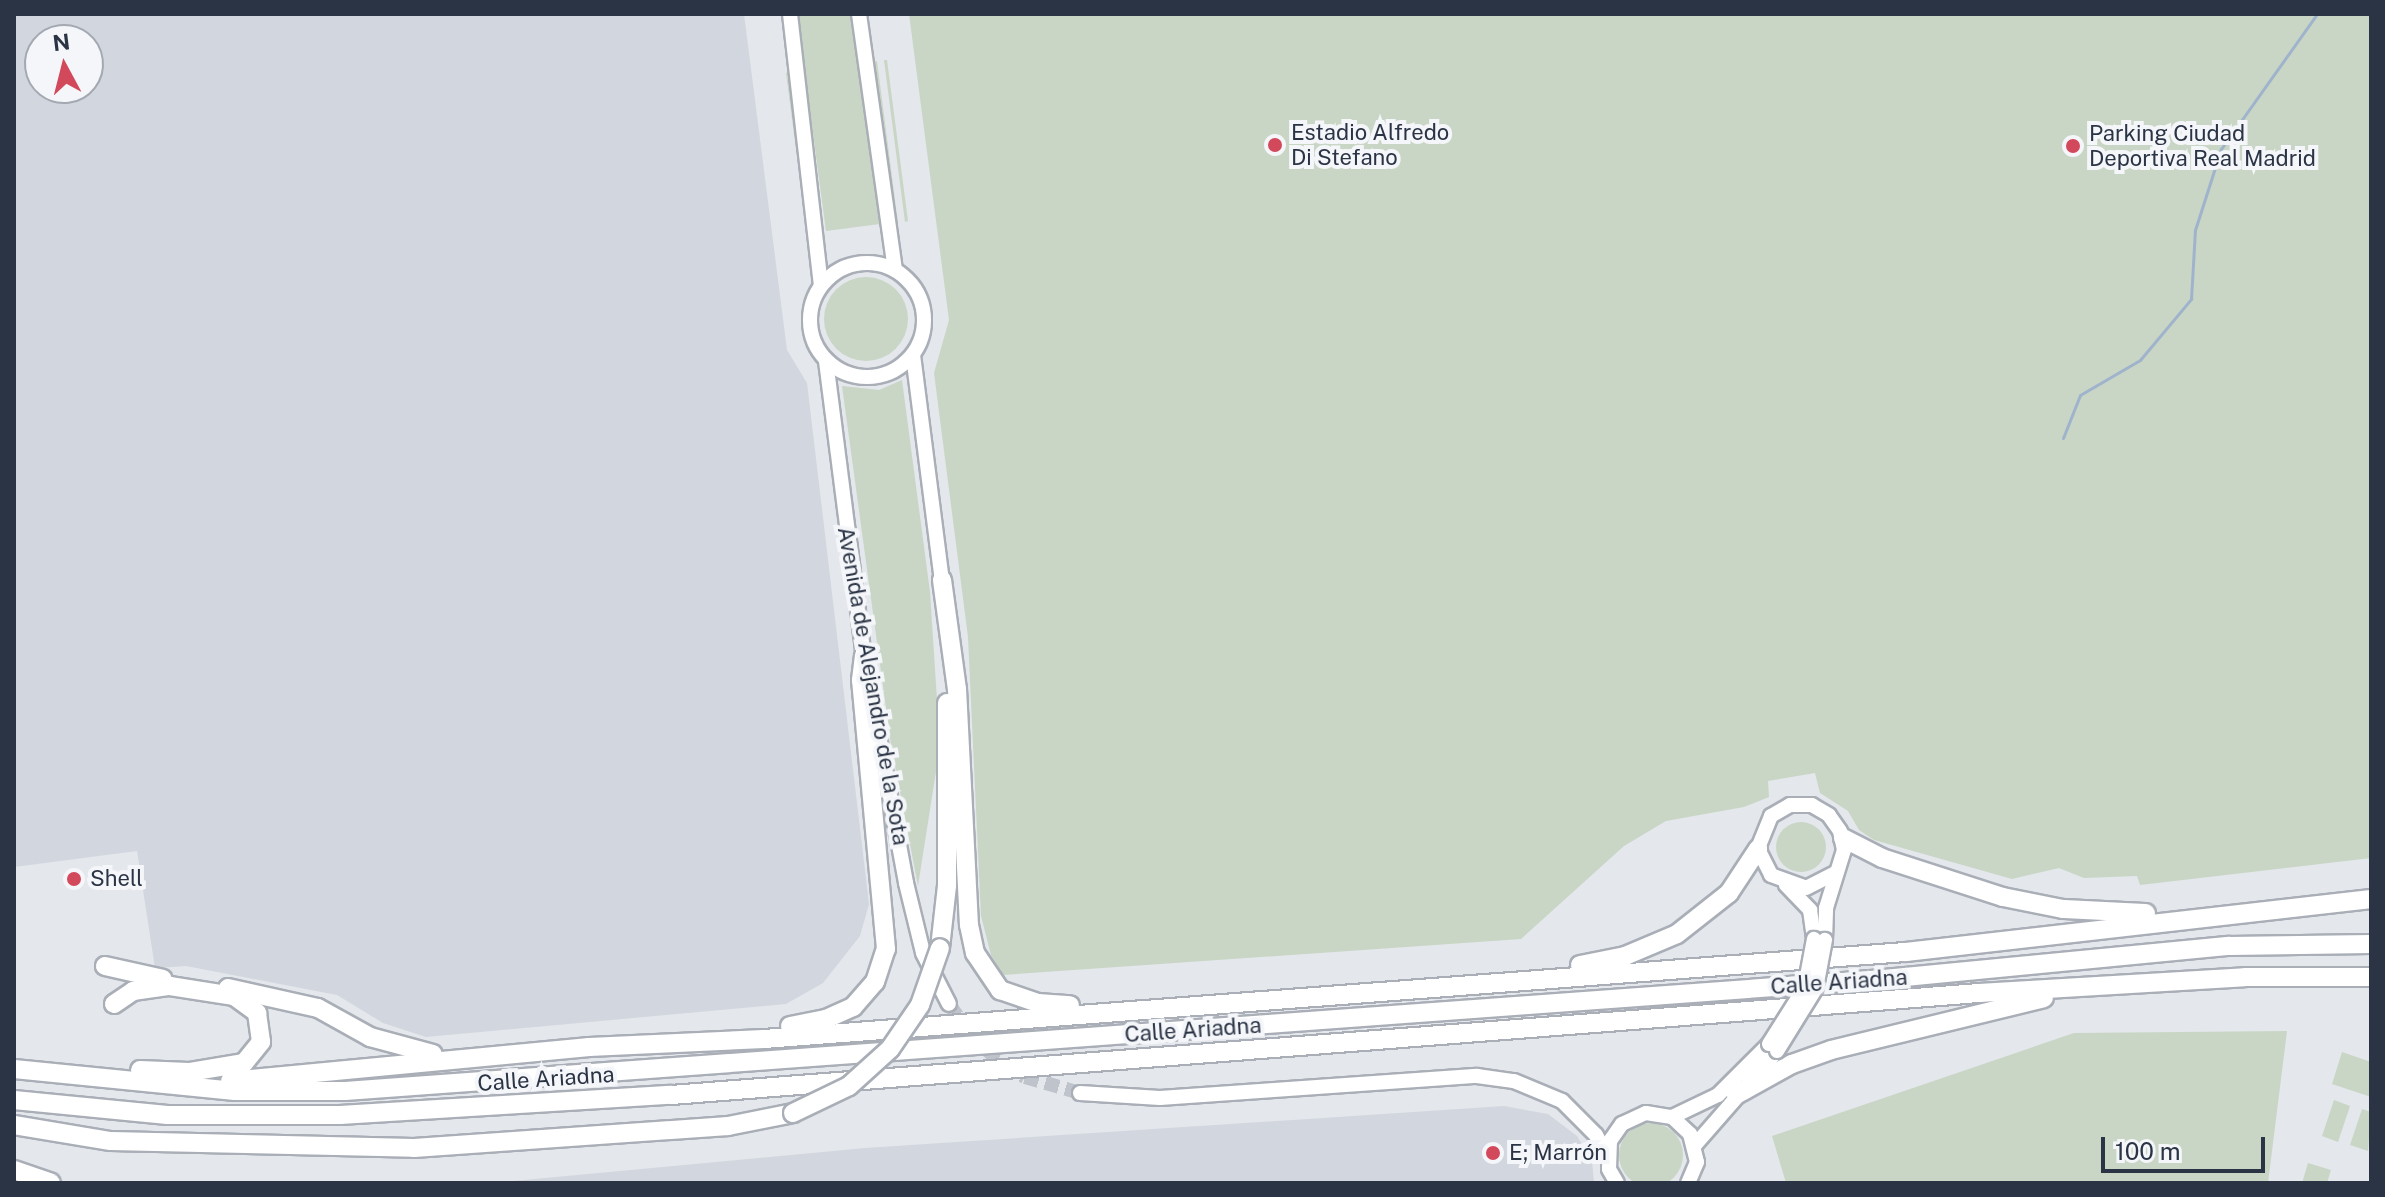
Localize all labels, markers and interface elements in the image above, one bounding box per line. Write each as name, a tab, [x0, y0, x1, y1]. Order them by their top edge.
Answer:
north arrow	[24, 24, 104, 104]
text: N	[51, 28, 71, 56]
place label: Estadio Alfredo Di Stefano	[1291, 119, 1449, 170]
place label: Parking Ciudad Deportiva Real Madrid	[2089, 120, 2316, 172]
marker: Estadio Alfredo Di Stefano	[1266, 136, 1284, 154]
marker: Parking Ciudad Deportiva Real Madrid	[2064, 137, 2082, 155]
street label: Avenida de Alejandro de la Sota	[832, 524, 914, 848]
place label: Shell	[90, 866, 143, 892]
marker: Shell	[65, 870, 83, 888]
street label: Calle Ariadna	[1770, 964, 1908, 1000]
street label: Calle Ariadna	[1124, 1012, 1262, 1048]
street label: Calle Ariadna	[477, 1061, 615, 1097]
scale bar	[2105, 1121, 2269, 1171]
text: 100 m	[2115, 1137, 2181, 1165]
place label: E; Marrón	[1509, 1140, 1607, 1166]
marker: E; Marrón	[1484, 1144, 1502, 1162]

